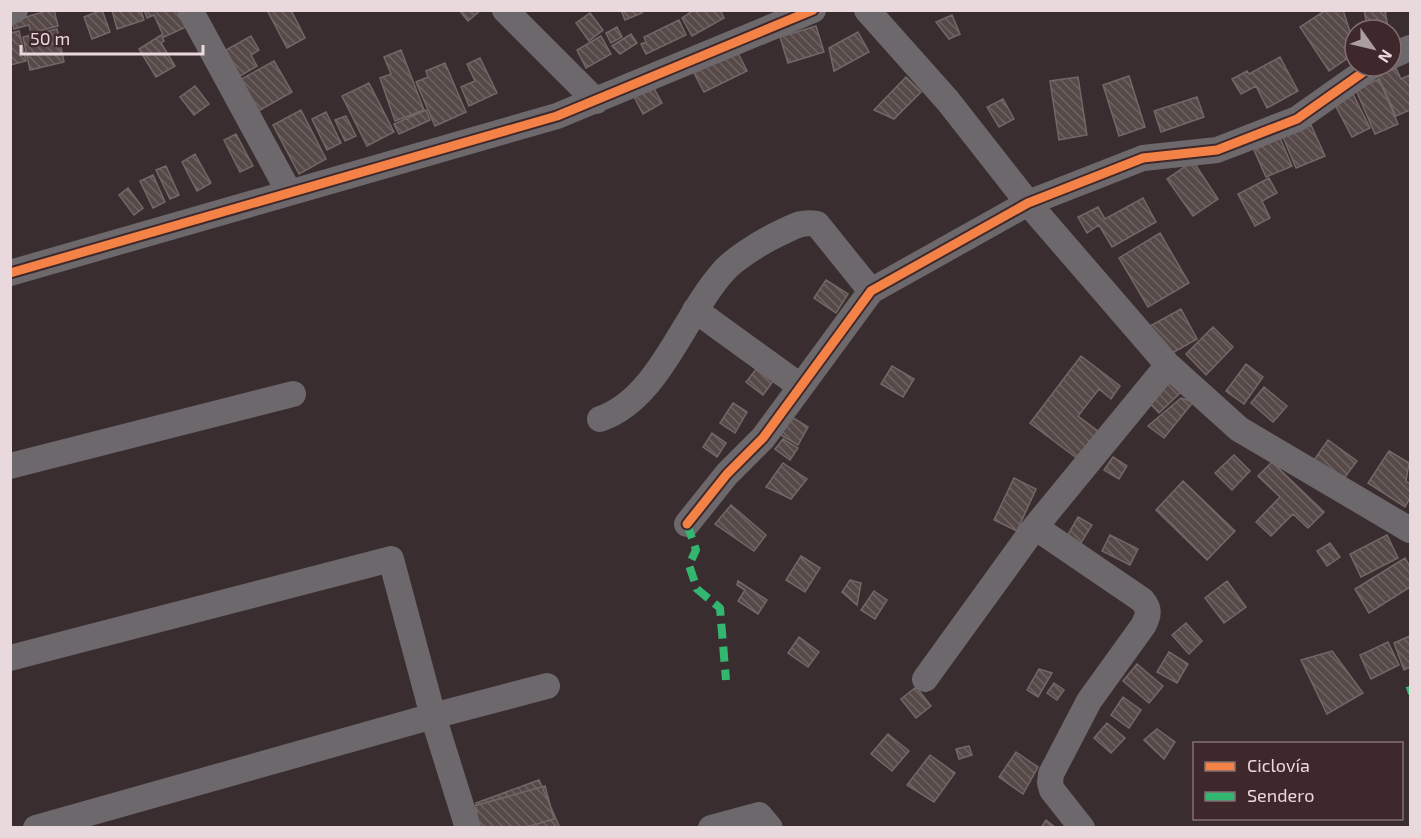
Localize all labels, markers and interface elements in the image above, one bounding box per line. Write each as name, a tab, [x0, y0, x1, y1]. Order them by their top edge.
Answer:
scale bar	[21, 18, 202, 56]
north arrow	[1343, 18, 1403, 78]
text: 50 m	[30, 27, 70, 49]
text: N	[1375, 47, 1397, 67]
legend	[1193, 742, 1403, 820]
text: Ciclovía	[1247, 754, 1310, 776]
text: Sendero	[1247, 784, 1314, 806]

